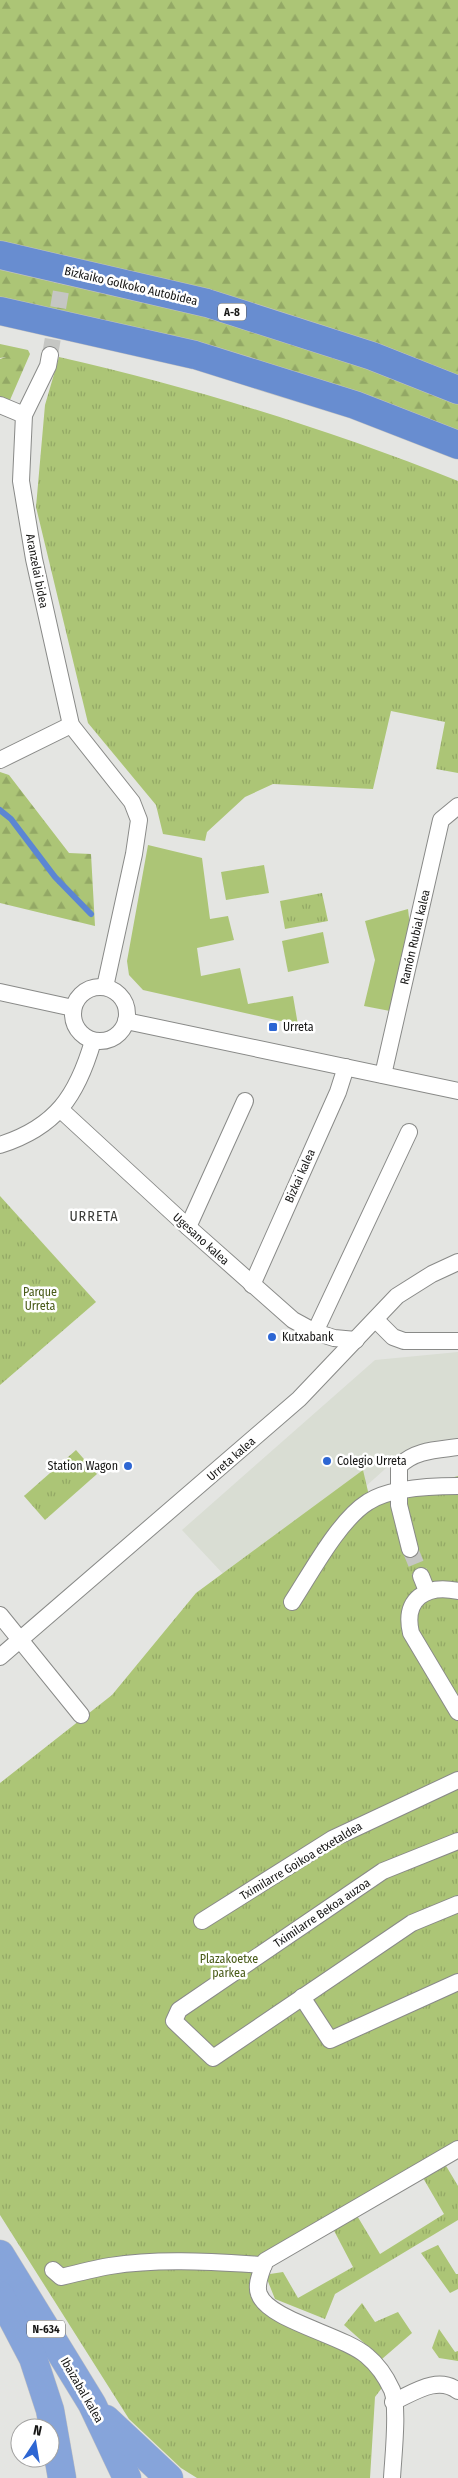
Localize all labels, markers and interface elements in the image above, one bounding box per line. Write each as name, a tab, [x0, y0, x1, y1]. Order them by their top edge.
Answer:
street label: Bizkaiko Golkoko Autobidea	[63, 264, 199, 308]
road number: A-8	[218, 304, 246, 320]
street label: Aranzelai bidea	[23, 533, 51, 609]
street label: Ramón Rubial kalea	[397, 888, 433, 986]
place label: Urreta	[283, 1020, 314, 1034]
marker: Urreta	[267, 1021, 279, 1033]
street label: Bizkai kalea	[282, 1147, 318, 1205]
district label: URRETA	[69, 1208, 119, 1225]
street label: Ugesano kalea	[170, 1210, 232, 1268]
park label: Parque Urreta	[23, 1285, 57, 1313]
place label: Kutxabank	[282, 1330, 334, 1344]
marker: Kutxabank	[266, 1331, 278, 1343]
street label: Urreta kalea	[204, 1434, 258, 1484]
place label: Colegio Urreta	[337, 1454, 407, 1468]
marker: Colegio Urreta	[321, 1455, 333, 1467]
place label: Station Wagon	[47, 1459, 118, 1473]
marker: Station Wagon	[122, 1460, 134, 1472]
street label: Tximilarre Goikoa etxetaldea	[237, 1819, 365, 1903]
street label: Tximilarre Bekoa auzoa	[271, 1875, 373, 1950]
park label: Plazakoetxe parkea	[200, 1952, 258, 1980]
road number: N-634	[27, 2320, 65, 2338]
street label: Ibaizabal kalea	[58, 2355, 106, 2425]
north arrow	[10, 2418, 60, 2468]
text: N	[32, 2422, 43, 2440]

